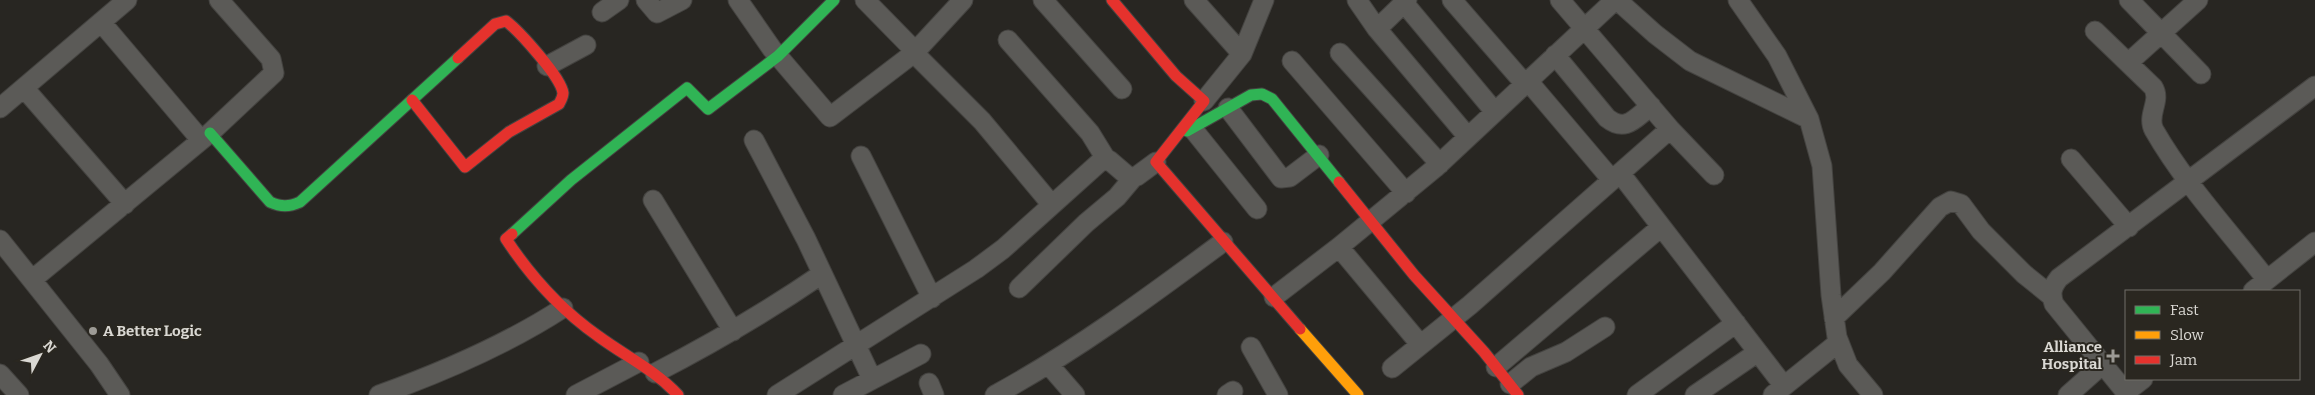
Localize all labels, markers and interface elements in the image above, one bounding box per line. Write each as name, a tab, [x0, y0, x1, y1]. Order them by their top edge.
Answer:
legend	[2125, 290, 2300, 380]
text: Fast	[2170, 301, 2199, 319]
place label: A Better Logic	[103, 322, 202, 340]
marker: A Better Logic	[87, 325, 99, 337]
text: Slow	[2170, 326, 2205, 344]
north arrow	[15, 330, 65, 380]
text: N	[39, 337, 60, 357]
place label: Alliance Hospital	[2042, 338, 2102, 373]
marker: Alliance Hospital	[2106, 349, 2120, 363]
text: Jam	[2169, 351, 2198, 369]

